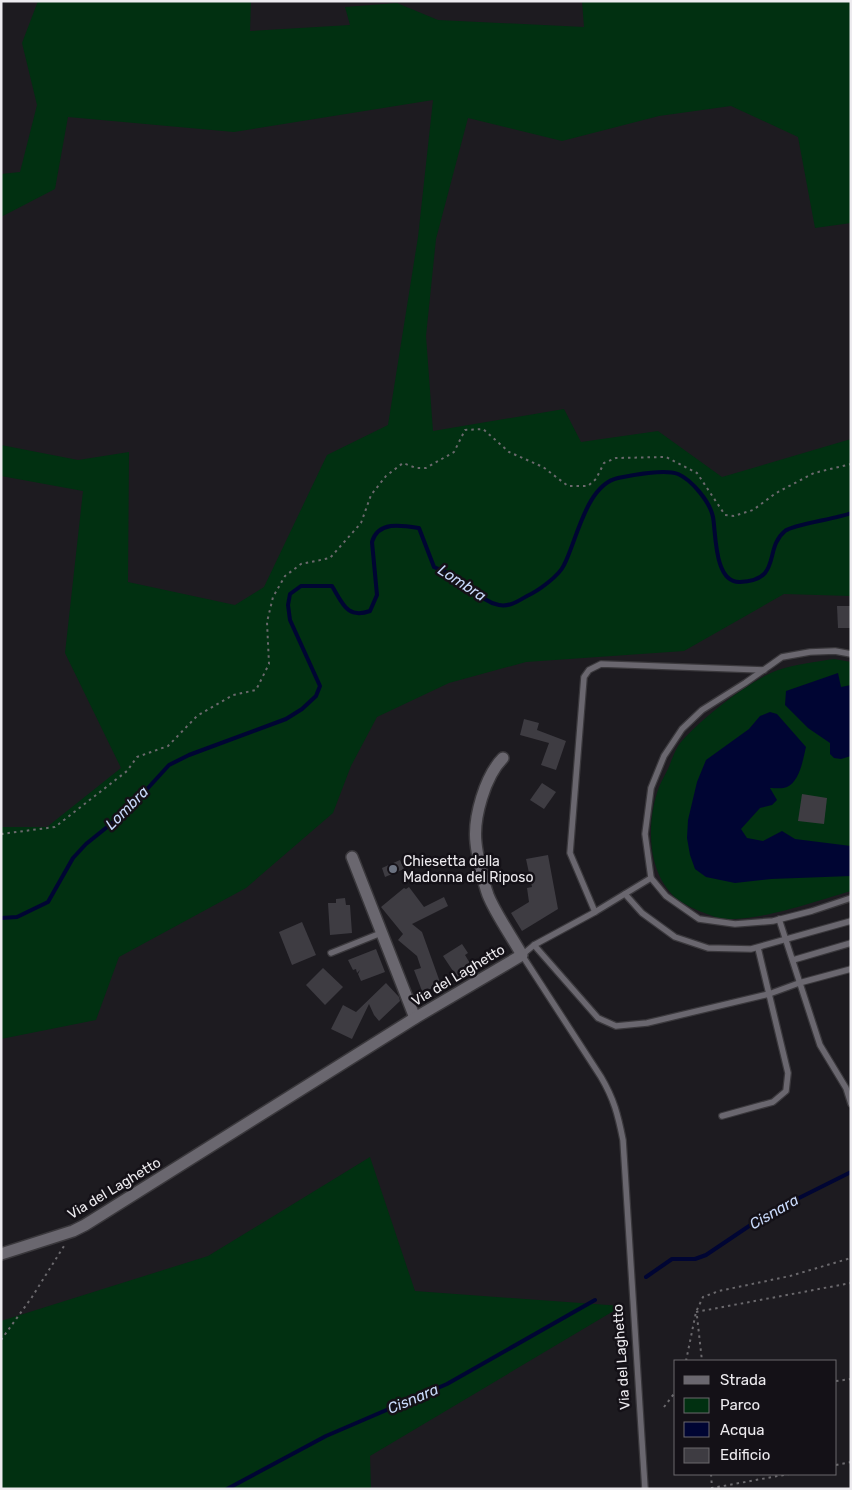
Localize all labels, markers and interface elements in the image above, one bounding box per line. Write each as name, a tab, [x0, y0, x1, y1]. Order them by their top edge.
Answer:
water label: Lombra	[435, 561, 490, 605]
water label: Lombra	[102, 783, 152, 833]
place label: Chiesetta della Madonna del Riposo	[403, 853, 533, 886]
marker: Chiesetta della Madonna del Riposo	[387, 863, 399, 875]
street label: Via del Laghetto	[408, 941, 508, 1010]
street label: Via del Laghetto	[64, 1154, 164, 1223]
water label: Cisnara	[746, 1191, 802, 1233]
street label: Via del Laghetto	[609, 1304, 634, 1410]
legend	[674, 1360, 837, 1475]
text: Strada	[720, 1371, 766, 1389]
water label: Cisnara	[385, 1380, 441, 1418]
text: Parco	[720, 1396, 760, 1414]
text: Acqua	[720, 1421, 765, 1439]
text: Edificio	[720, 1446, 770, 1464]

